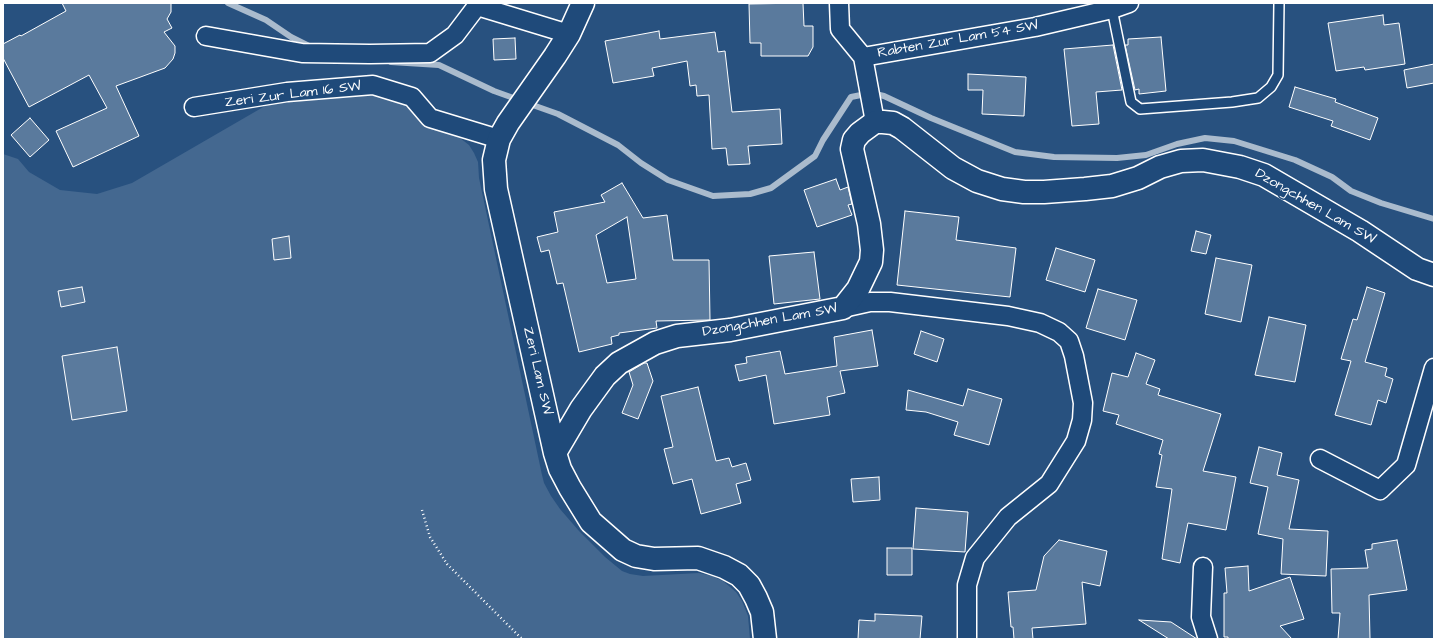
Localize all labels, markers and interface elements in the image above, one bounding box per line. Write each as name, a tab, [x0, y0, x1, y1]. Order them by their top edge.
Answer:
street label: Rabten Zur Lam 54 SW	[876, 18, 1040, 62]
street label: Zeri Zur Lam 16 SW	[224, 78, 362, 112]
street label: Dzongchhen Lam SW	[1252, 166, 1378, 248]
street label: Dzongchhen Lam SW	[701, 301, 839, 341]
street label: Zeri Lam SW	[519, 326, 555, 416]

